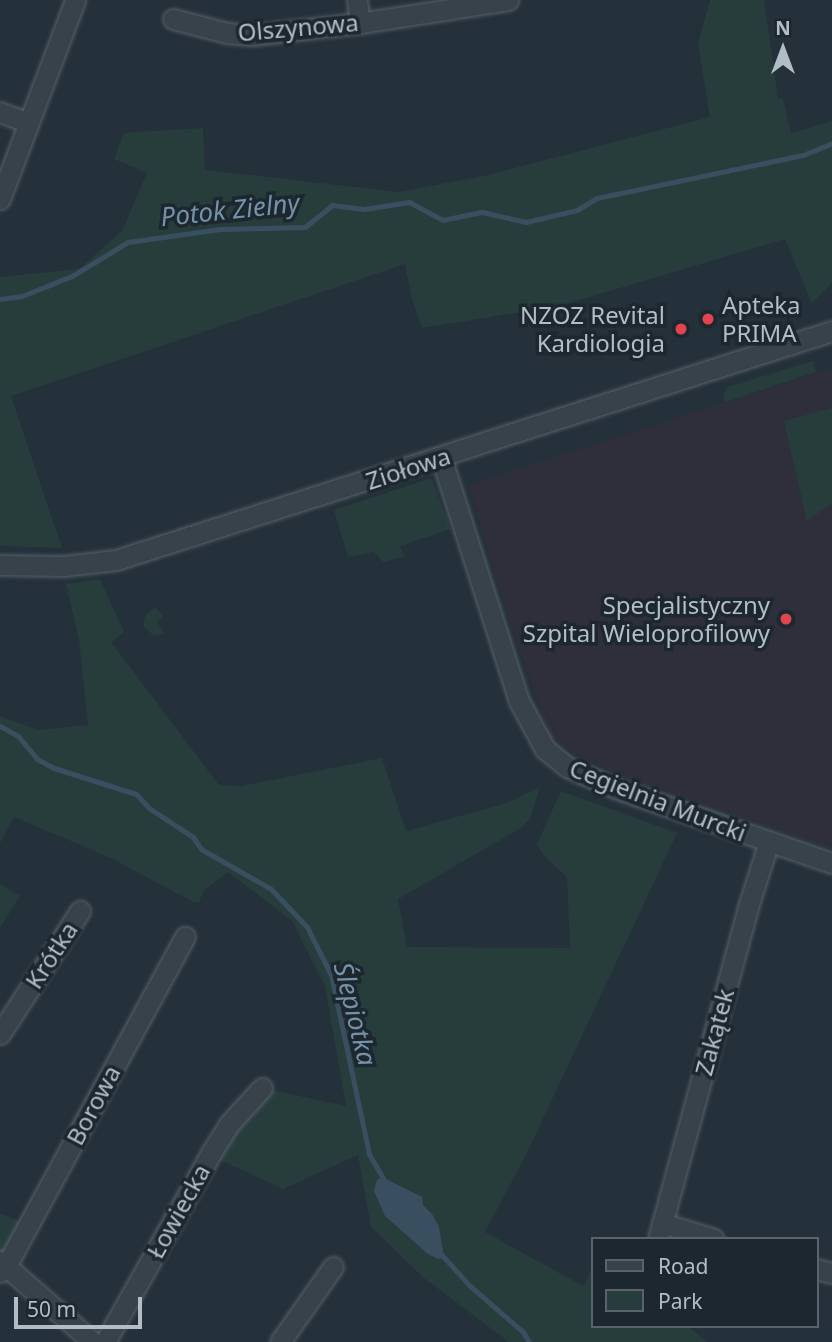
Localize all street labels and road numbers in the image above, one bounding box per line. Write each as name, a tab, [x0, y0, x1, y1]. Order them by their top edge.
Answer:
street label: Olszynowa	[236, 7, 360, 47]
street label: Ziołowa	[362, 441, 454, 495]
street label: Cegielnia Murcki	[566, 753, 750, 847]
street label: Krótka	[19, 916, 83, 994]
street label: Zakątek	[689, 986, 739, 1078]
street label: Borowa	[60, 1060, 126, 1150]
street label: Łowiecka	[140, 1159, 216, 1263]

